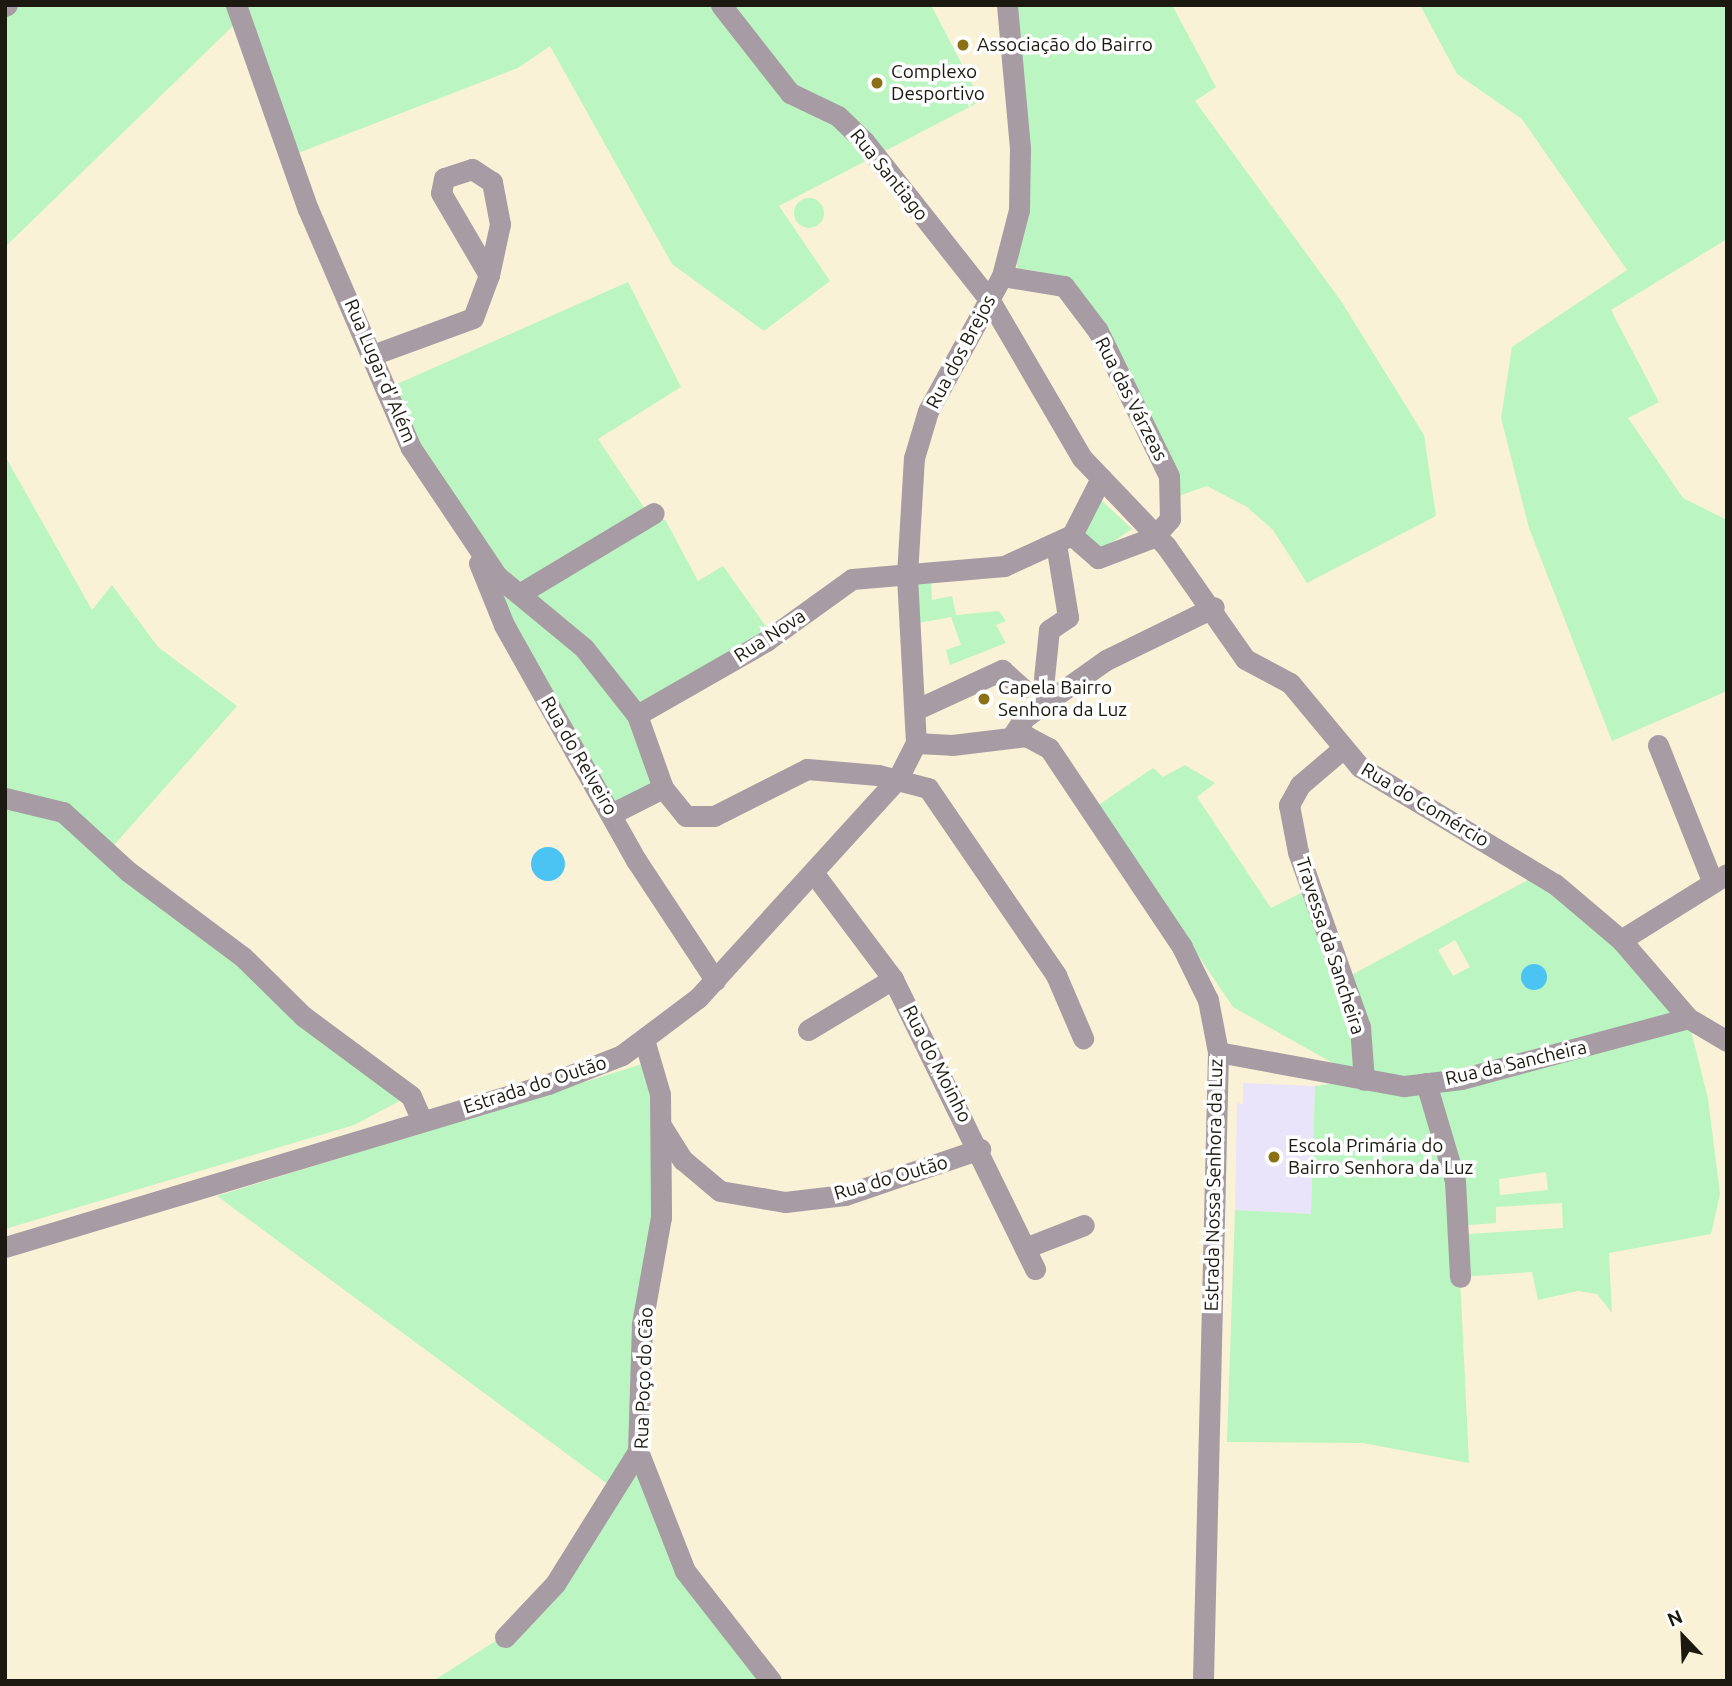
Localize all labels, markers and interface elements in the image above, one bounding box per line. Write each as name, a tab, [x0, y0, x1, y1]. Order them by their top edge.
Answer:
place label: Associação do Bairro	[977, 34, 1153, 56]
marker: Associação do Bairro	[955, 37, 971, 53]
place label: Complexo Desportivo	[891, 61, 985, 105]
marker: Complexo Desportivo	[869, 75, 885, 91]
street label: Rua Santiago	[845, 125, 933, 225]
street label: Rua dos Brejos	[922, 291, 1000, 413]
street label: Rua Lugar d' Além	[339, 296, 421, 446]
street label: Rua das Várzeas	[1090, 333, 1172, 465]
street label: Rua Nova	[730, 605, 810, 667]
place label: Capela Bairro Senhora da Luz	[998, 677, 1127, 721]
marker: Capela Bairro Senhora da Luz	[976, 691, 992, 707]
street label: Rua do Relveiro	[536, 693, 622, 819]
street label: Rua do Comércio	[1357, 758, 1493, 852]
street label: Travessa da Sancheira	[1291, 855, 1369, 1037]
street label: Rua do Moinho	[898, 1002, 976, 1126]
street label: Rua da Sancheira	[1443, 1036, 1589, 1090]
street label: Estrada do Outão	[461, 1051, 609, 1119]
street label: Estrada Nossa Senhora da Luz	[1200, 1058, 1228, 1312]
place label: Escola Primária do Bairro Senhora da Luz	[1288, 1135, 1473, 1179]
marker: Escola Primária do Bairro Senhora da Luz	[1266, 1149, 1282, 1165]
street label: Rua do Outão	[831, 1151, 951, 1205]
street label: Rua Poço do Cão	[630, 1306, 658, 1450]
north arrow	[1648, 1602, 1718, 1672]
text: N	[1664, 1605, 1686, 1631]

